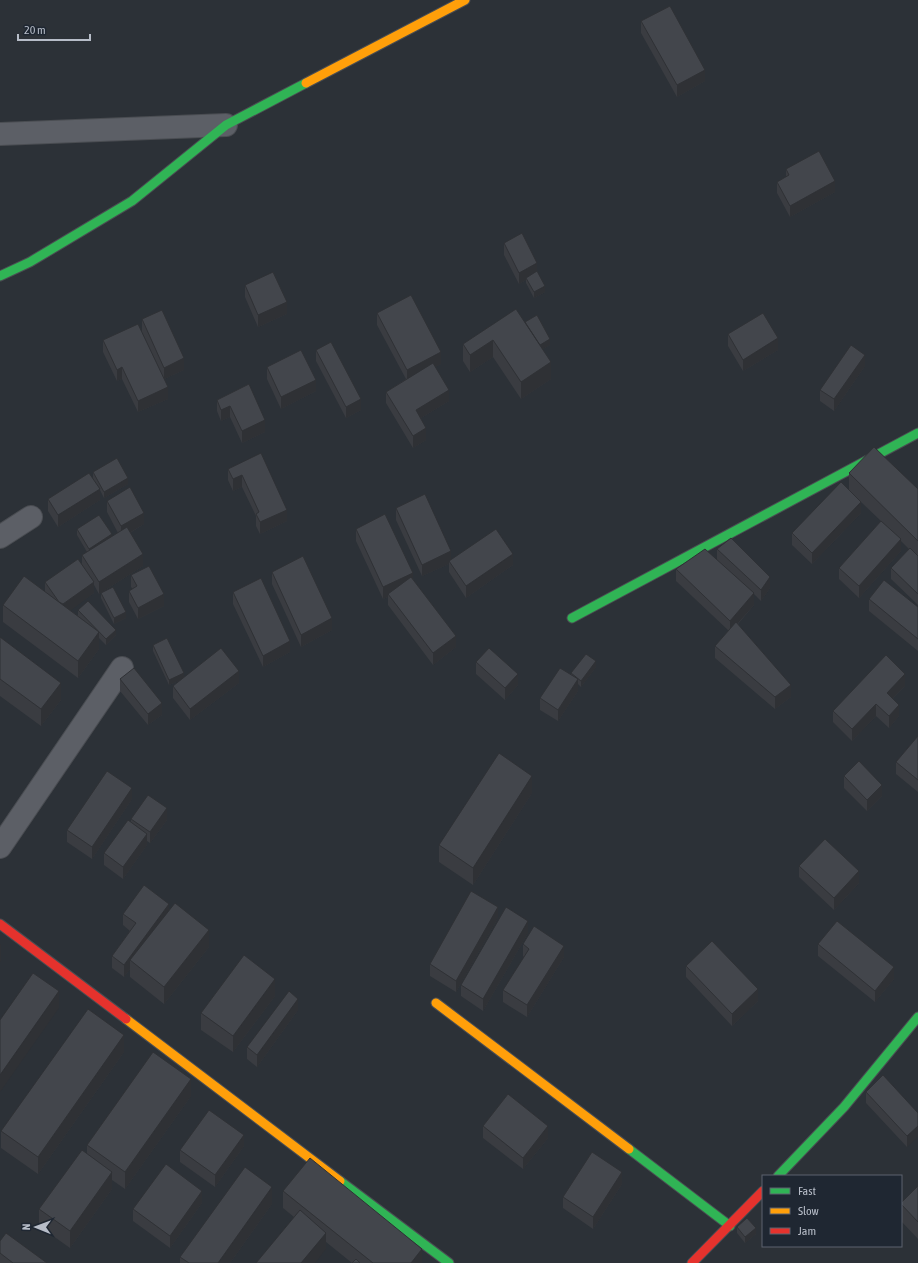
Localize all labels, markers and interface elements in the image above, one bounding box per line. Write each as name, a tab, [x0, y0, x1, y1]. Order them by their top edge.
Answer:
scale bar	[18, 16, 90, 42]
text: 20 m	[24, 23, 46, 37]
legend	[762, 1175, 902, 1247]
text: Fast	[798, 1184, 816, 1198]
text: Slow	[798, 1204, 819, 1218]
north arrow	[16, 1207, 56, 1247]
text: N	[20, 1223, 32, 1230]
text: Jam	[798, 1224, 816, 1238]

